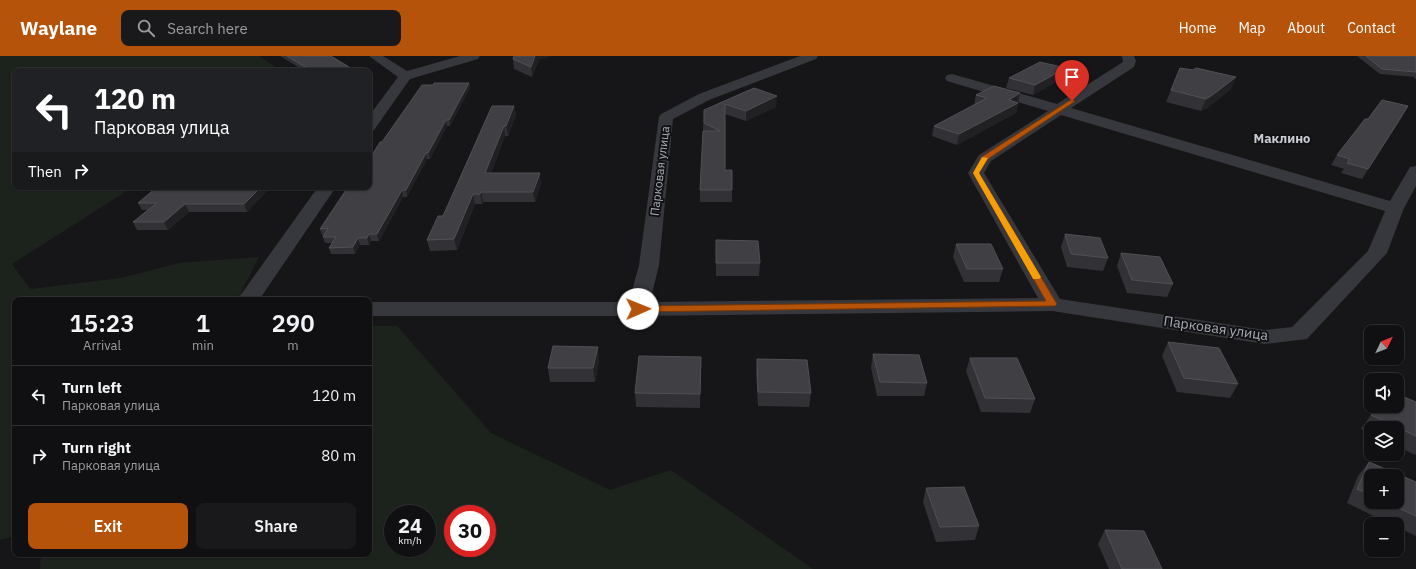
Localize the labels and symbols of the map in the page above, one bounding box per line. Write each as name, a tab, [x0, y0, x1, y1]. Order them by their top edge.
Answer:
pin	[1055, 60, 1089, 101]
street label: Парковая улица	[647, 125, 673, 217]
district label: Маклино	[1254, 130, 1310, 147]
position arrow	[617, 288, 659, 330]
street label: Парковая улица	[1163, 312, 1270, 344]
north arrow	[1364, 325, 1404, 365]
speed limit sign: 30	[444, 505, 496, 557]

